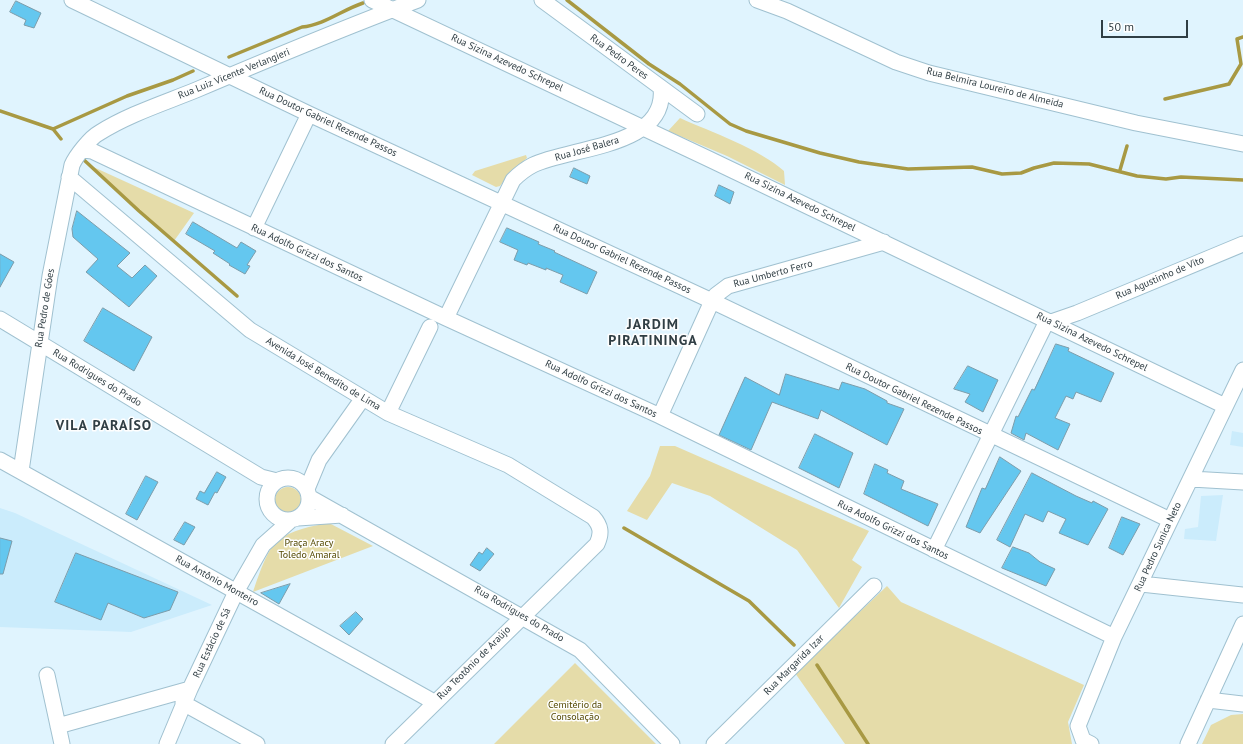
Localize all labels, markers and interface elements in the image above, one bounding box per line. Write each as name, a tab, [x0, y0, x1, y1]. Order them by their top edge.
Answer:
scale bar	[1103, 12, 1190, 38]
text: 50 m	[1108, 19, 1134, 34]
street label: Rua Sizina Azevedo Schrepel	[449, 32, 565, 94]
street label: Rua Pedro Peres	[588, 32, 650, 82]
street label: Rua Luiz Vicente Verlangieri	[176, 46, 292, 102]
street label: Rua Belmira Loureiro de Almeida	[925, 65, 1065, 111]
street label: Rua Doutor Gabriel Rezende Passos	[257, 85, 399, 159]
street label: Rua José Balera	[553, 134, 621, 164]
street label: Rua Sizina Azevedo Schrepel	[742, 170, 858, 234]
street label: Rua Adolfo Grizzi dos Santos	[249, 222, 365, 284]
street label: Rua Doutor Gabriel Rezende Passos	[551, 222, 693, 296]
street label: Rua Agustinho de Vito	[1114, 254, 1206, 302]
street label: Rua Umberto Ferro	[732, 258, 814, 290]
street label: Rua Pedro de Góes	[33, 268, 57, 348]
street label: Rua Sizina Azevedo Schrepel	[1034, 310, 1150, 374]
district label: JARDIM PIRATININGA	[608, 317, 698, 350]
street label: Avenida José Benedito de Lima	[264, 335, 382, 413]
street label: Rua Rodrigues do Prado	[50, 347, 144, 409]
street label: Rua Adolfo Grizzi dos Santos	[543, 358, 659, 420]
street label: Rua Doutor Gabriel Rezende Passos	[844, 361, 984, 437]
district label: VILA PARAÍSO	[56, 418, 152, 434]
street label: Rua Adolfo Grizzi dos Santos	[835, 498, 951, 562]
street label: Rua Pedro Sunica Neto	[1132, 500, 1184, 594]
park label: Praça Aracy Toledo Amaral	[278, 537, 340, 560]
street label: Rua Antônio Monteiro	[173, 553, 261, 609]
street label: Rua Rodrigues do Prado	[472, 583, 566, 645]
street label: Rua Estácio de Sá	[191, 606, 233, 680]
street label: Rua Teotônio de Araújo	[435, 624, 513, 702]
street label: Rua Margarida Izar	[761, 632, 827, 698]
park label: Cemitério da Consolação	[548, 699, 602, 722]

